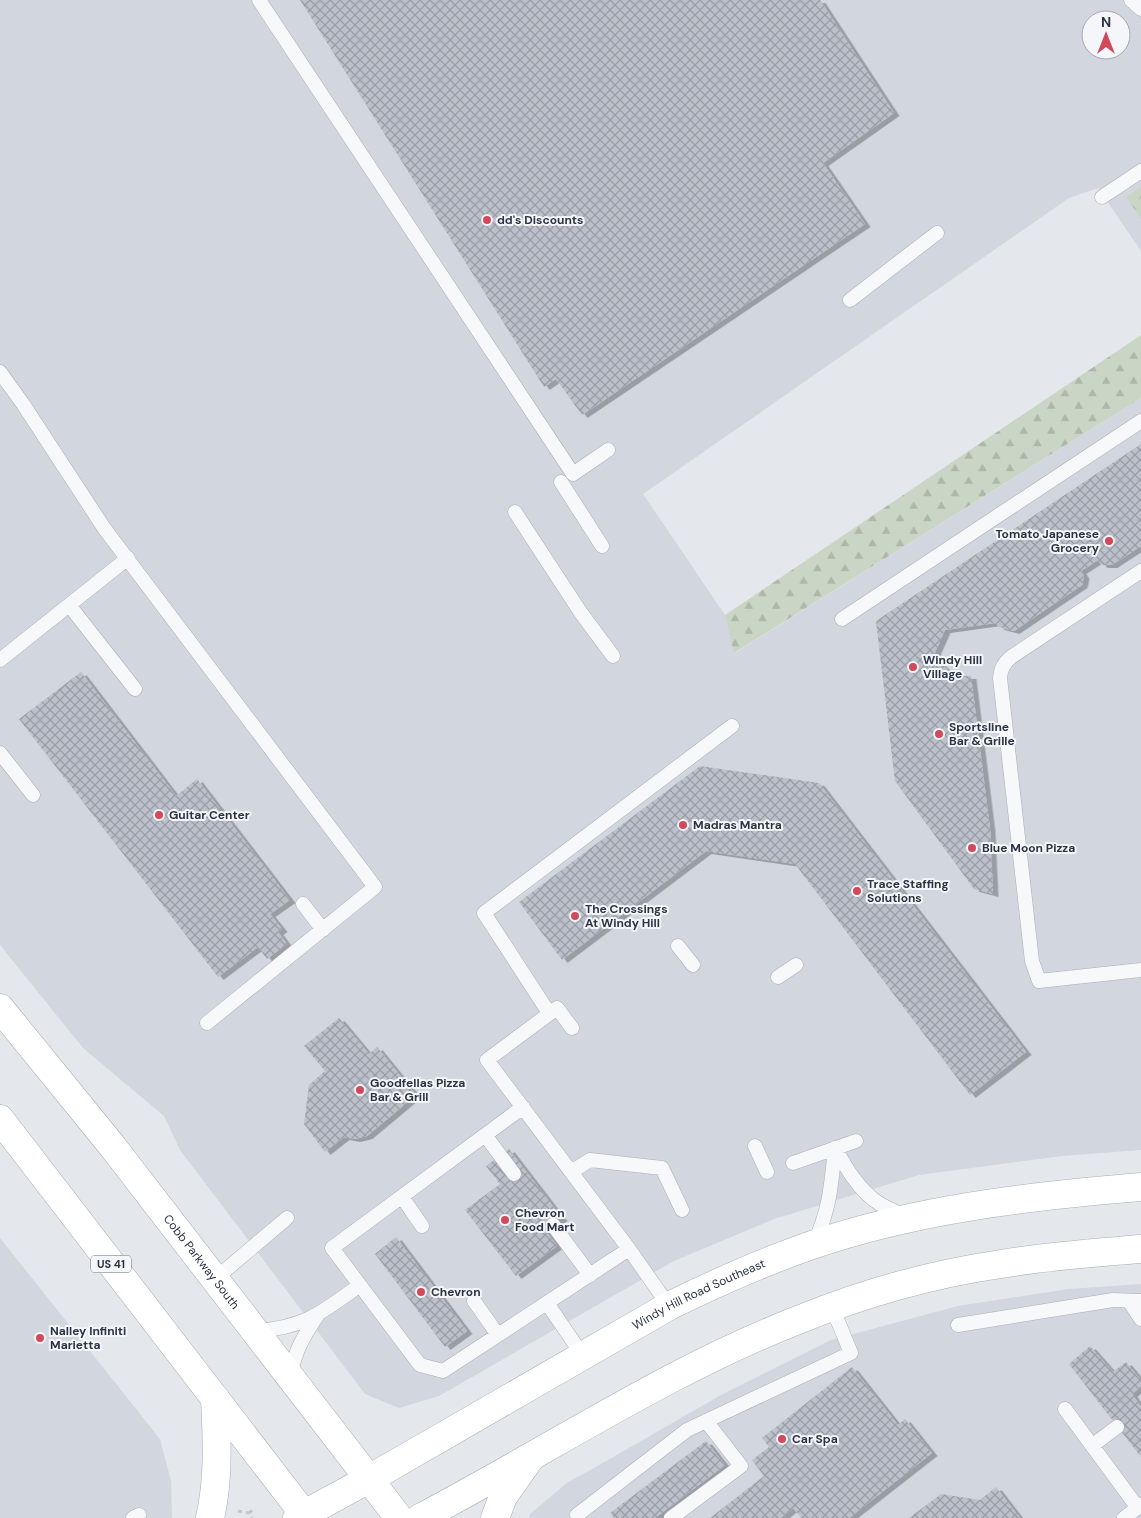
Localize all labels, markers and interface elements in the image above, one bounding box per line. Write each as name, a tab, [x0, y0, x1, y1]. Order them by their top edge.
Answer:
north arrow	[1081, 10, 1131, 60]
text: N	[1101, 13, 1111, 31]
place label: dd's Discounts	[497, 212, 583, 228]
marker: dd's Discounts	[481, 214, 493, 226]
place label: Tomato Japanese Grocery	[996, 526, 1100, 556]
marker: Tomato Japanese Grocery	[1103, 535, 1115, 547]
place label: Windy Hill Village	[923, 652, 982, 682]
marker: Windy Hill Village	[907, 661, 919, 673]
place label: Sportsline Bar & Grille	[949, 719, 1015, 749]
marker: Sportsline Bar & Grille	[933, 728, 945, 740]
place label: Guitar Center	[169, 807, 250, 823]
marker: Guitar Center	[153, 809, 165, 821]
place label: Madras Mantra	[693, 817, 782, 833]
marker: Madras Mantra	[677, 819, 689, 831]
place label: Blue Moon Pizza	[982, 840, 1075, 856]
marker: Blue Moon Pizza	[966, 842, 978, 854]
place label: Trace Staffing Solutions	[867, 876, 949, 906]
marker: Trace Staffing Solutions	[851, 885, 863, 897]
place label: The Crossings At Windy Hill	[585, 901, 668, 931]
marker: The Crossings At Windy Hill	[569, 910, 581, 922]
place label: Goodfellas Pizza Bar & Grill	[370, 1075, 465, 1105]
marker: Goodfellas Pizza Bar & Grill	[354, 1084, 366, 1096]
place label: Chevron Food Mart	[515, 1205, 574, 1235]
street label: Cobb Parkway South	[160, 1211, 243, 1312]
marker: Chevron Food Mart	[499, 1214, 511, 1226]
street label: Windy Hill Road Southeast	[629, 1255, 768, 1334]
road number: US 41	[91, 1256, 131, 1272]
place label: Chevron	[431, 1284, 481, 1300]
marker: Chevron	[415, 1286, 427, 1298]
place label: Nalley Infiniti Marietta	[50, 1323, 126, 1353]
marker: Nalley Infiniti Marietta	[34, 1332, 46, 1344]
place label: Car Spa	[792, 1431, 838, 1447]
marker: Car Spa	[776, 1433, 788, 1445]

